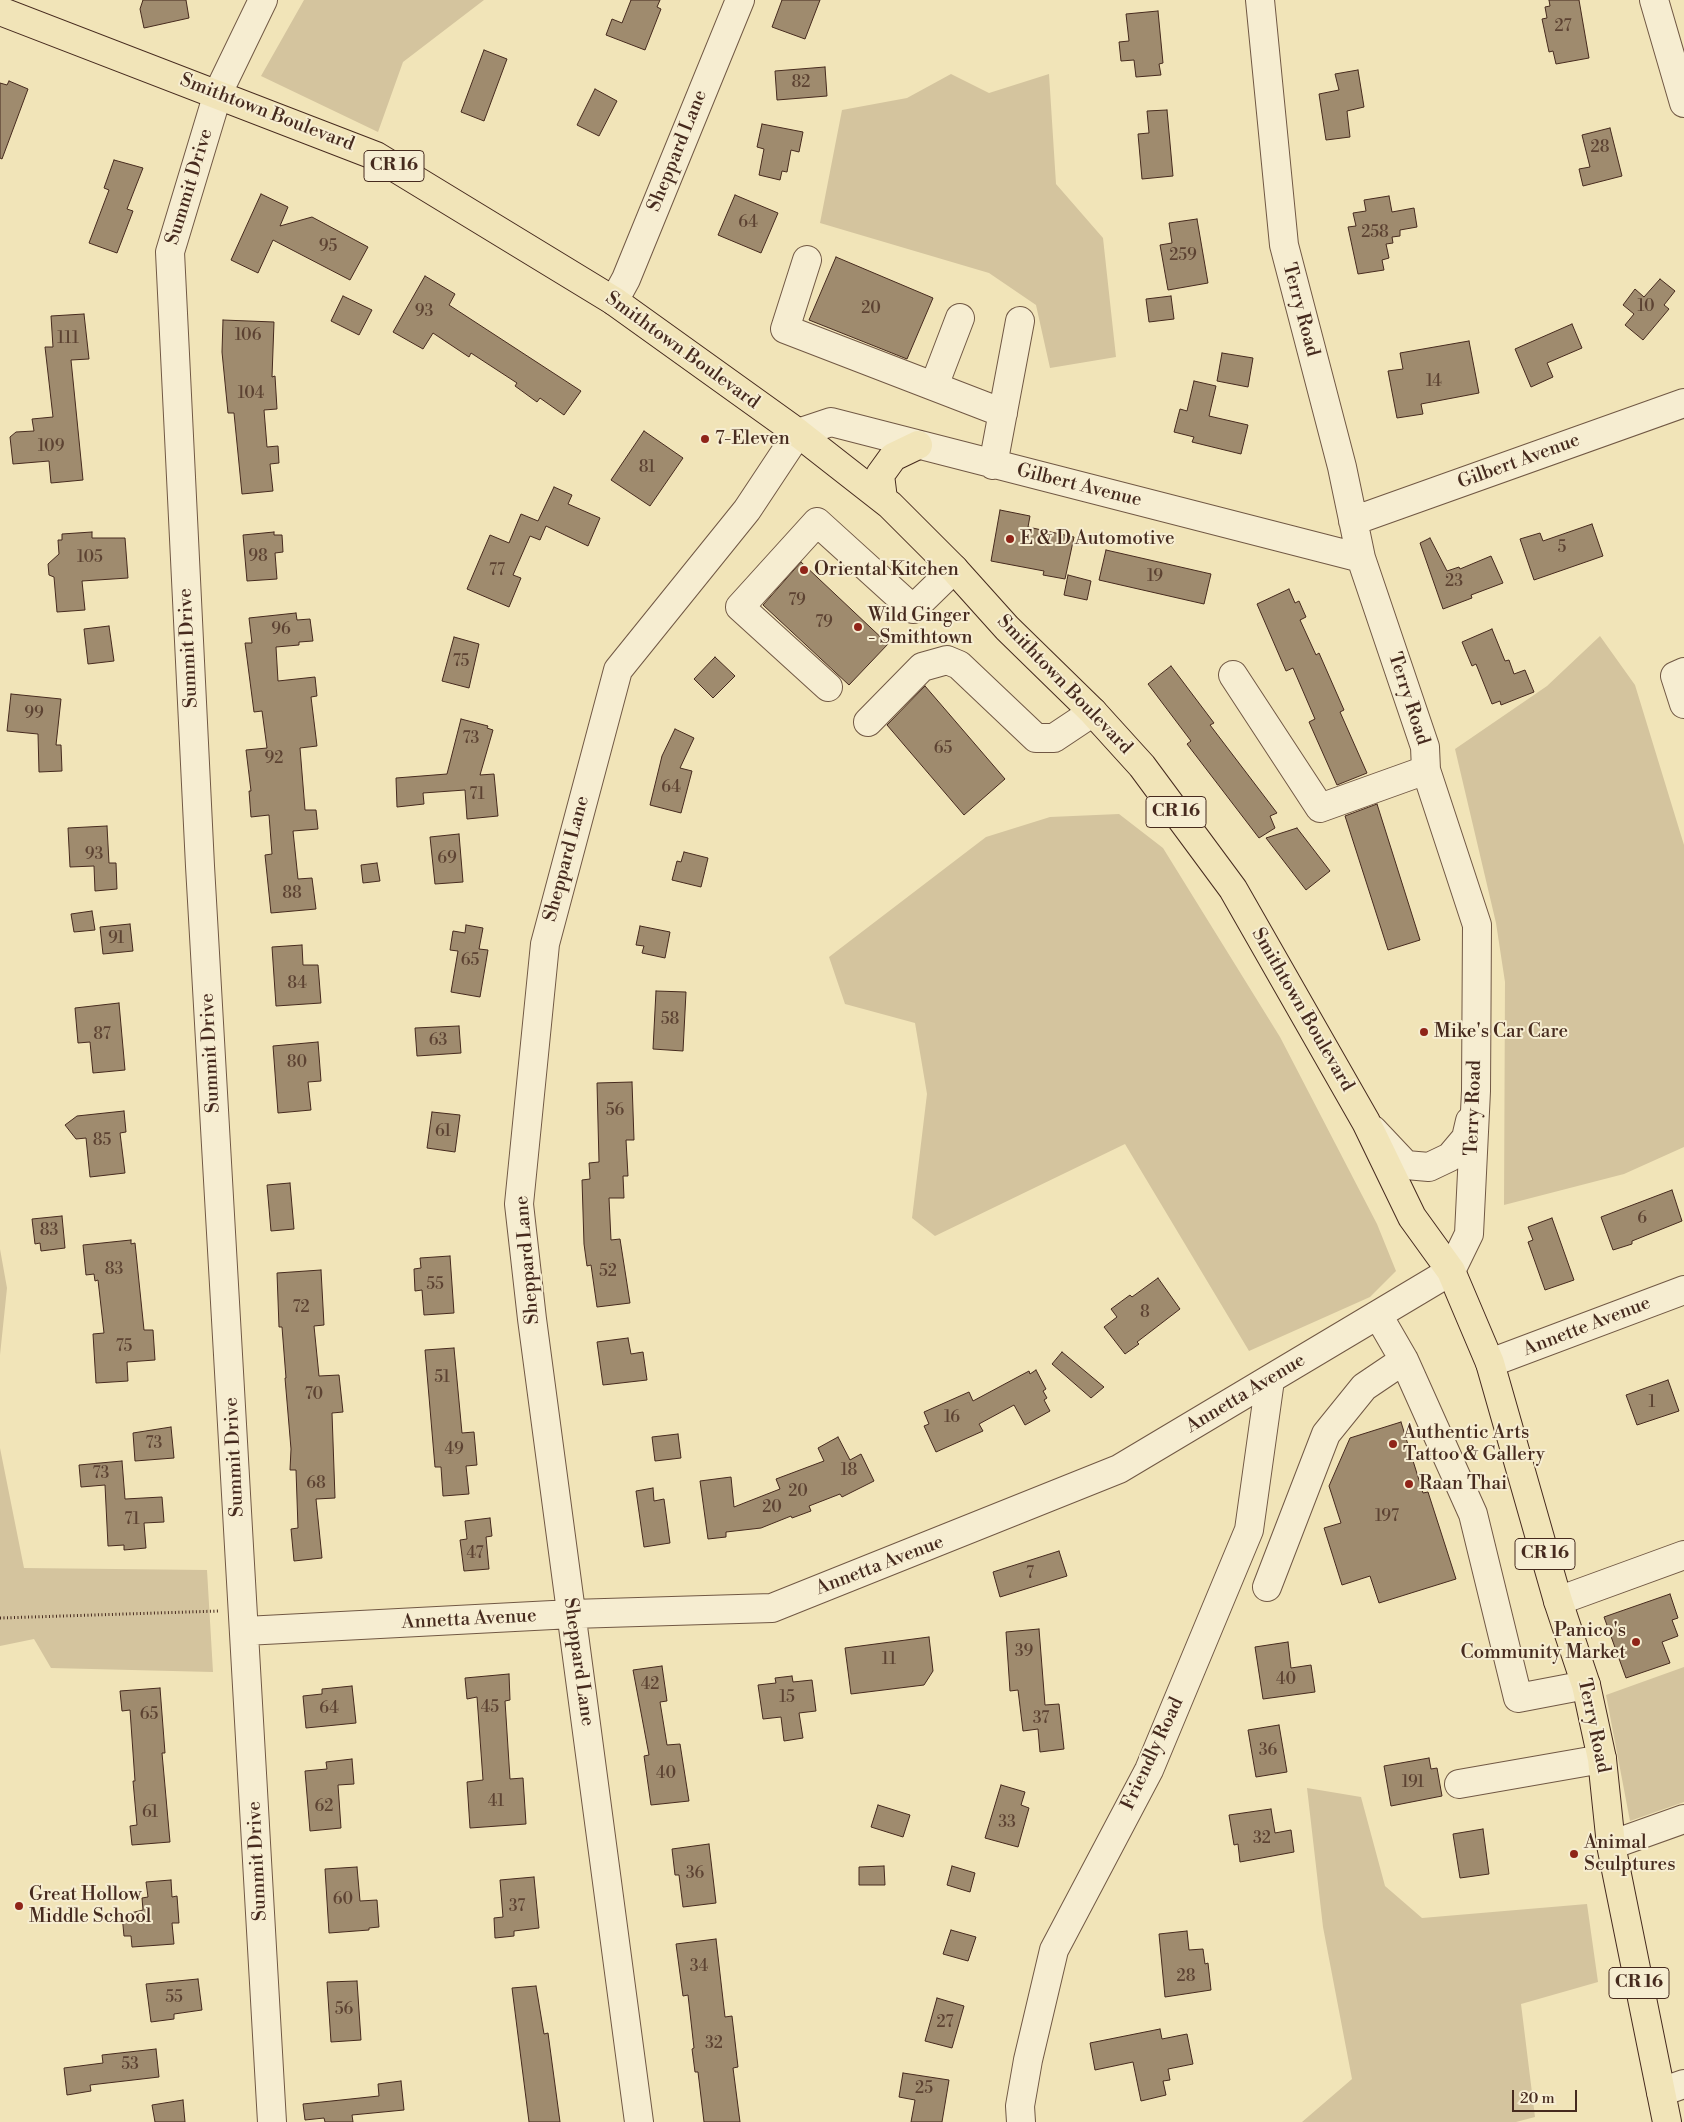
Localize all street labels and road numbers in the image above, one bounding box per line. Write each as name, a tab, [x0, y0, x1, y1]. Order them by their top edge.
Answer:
street label: Smithtown Boulevard	[177, 69, 357, 157]
street label: Sheppard Lane	[643, 87, 713, 215]
street label: Summit Drive	[162, 126, 218, 248]
road number: CR 16	[364, 150, 424, 182]
street label: Terry Road	[1277, 261, 1323, 359]
street label: Smithtown Boulevard	[601, 287, 763, 415]
street label: Gilbert Avenue	[1455, 429, 1583, 495]
street label: Gilbert Avenue	[1014, 459, 1144, 513]
street label: Summit Drive	[174, 587, 204, 709]
street label: Smithtown Boulevard	[992, 611, 1136, 759]
street label: Terry Road	[1382, 650, 1434, 748]
street label: Sheppard Lane	[539, 794, 595, 924]
road number: CR 16	[1146, 796, 1206, 828]
street label: Smithtown Boulevard	[1246, 924, 1358, 1096]
street label: Summit Drive	[196, 992, 226, 1114]
street label: Terry Road	[1461, 1060, 1487, 1156]
street label: Sheppard Lane	[511, 1195, 545, 1325]
street label: Annette Avenue	[1520, 1292, 1654, 1362]
street label: Annetta Avenue	[1182, 1349, 1310, 1439]
street label: Summit Drive	[220, 1396, 250, 1518]
street label: Annetta Avenue	[813, 1531, 947, 1601]
road number: CR 16	[1515, 1538, 1575, 1570]
street label: Sheppard Lane	[558, 1596, 598, 1728]
street label: Annetta Avenue	[401, 1605, 537, 1635]
street label: Terry Road	[1572, 1677, 1614, 1775]
street label: Friendly Road	[1117, 1694, 1189, 1814]
street label: Summit Drive	[243, 1800, 273, 1922]
road number: CR 16	[1609, 1968, 1669, 1999]

